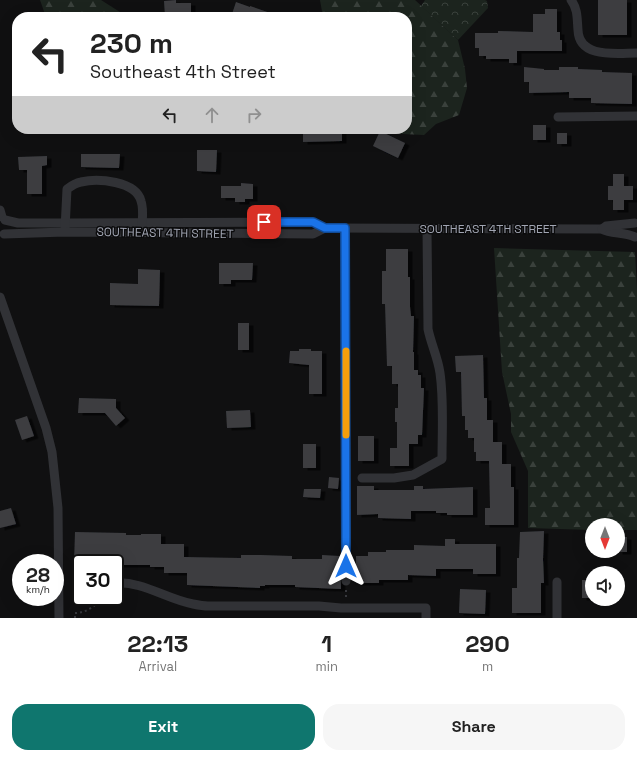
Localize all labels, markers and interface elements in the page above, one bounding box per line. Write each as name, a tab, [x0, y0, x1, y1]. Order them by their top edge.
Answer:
text: 230 m	[90, 25, 173, 61]
icon: left	[24, 28, 76, 80]
text: Southeast 4th Street	[90, 60, 276, 83]
icon: left	[159, 104, 181, 126]
icon: ahead	[201, 104, 223, 126]
icon: right	[243, 104, 265, 126]
pin	[247, 205, 281, 239]
icon: arrive	[253, 211, 275, 233]
street label: SOUTHEAST 4TH STREET	[419, 221, 557, 237]
street label: SOUTHEAST 4TH STREET	[96, 224, 234, 242]
north arrow	[585, 518, 625, 558]
map controls	[585, 518, 625, 606]
position arrow	[325, 545, 367, 587]
speed limit sign: 30	[72, 554, 124, 606]
text: 28	[26, 562, 50, 588]
button: sound	[585, 566, 625, 606]
text: km/h	[26, 583, 50, 596]
text: 22:13	[127, 628, 188, 659]
text: 1	[321, 628, 332, 659]
text: 290	[465, 628, 510, 659]
text: Arrival	[138, 658, 177, 675]
text: min	[316, 658, 338, 675]
text: m	[482, 658, 493, 675]
button: Exit	[12, 704, 315, 750]
button: Share	[323, 704, 625, 750]

